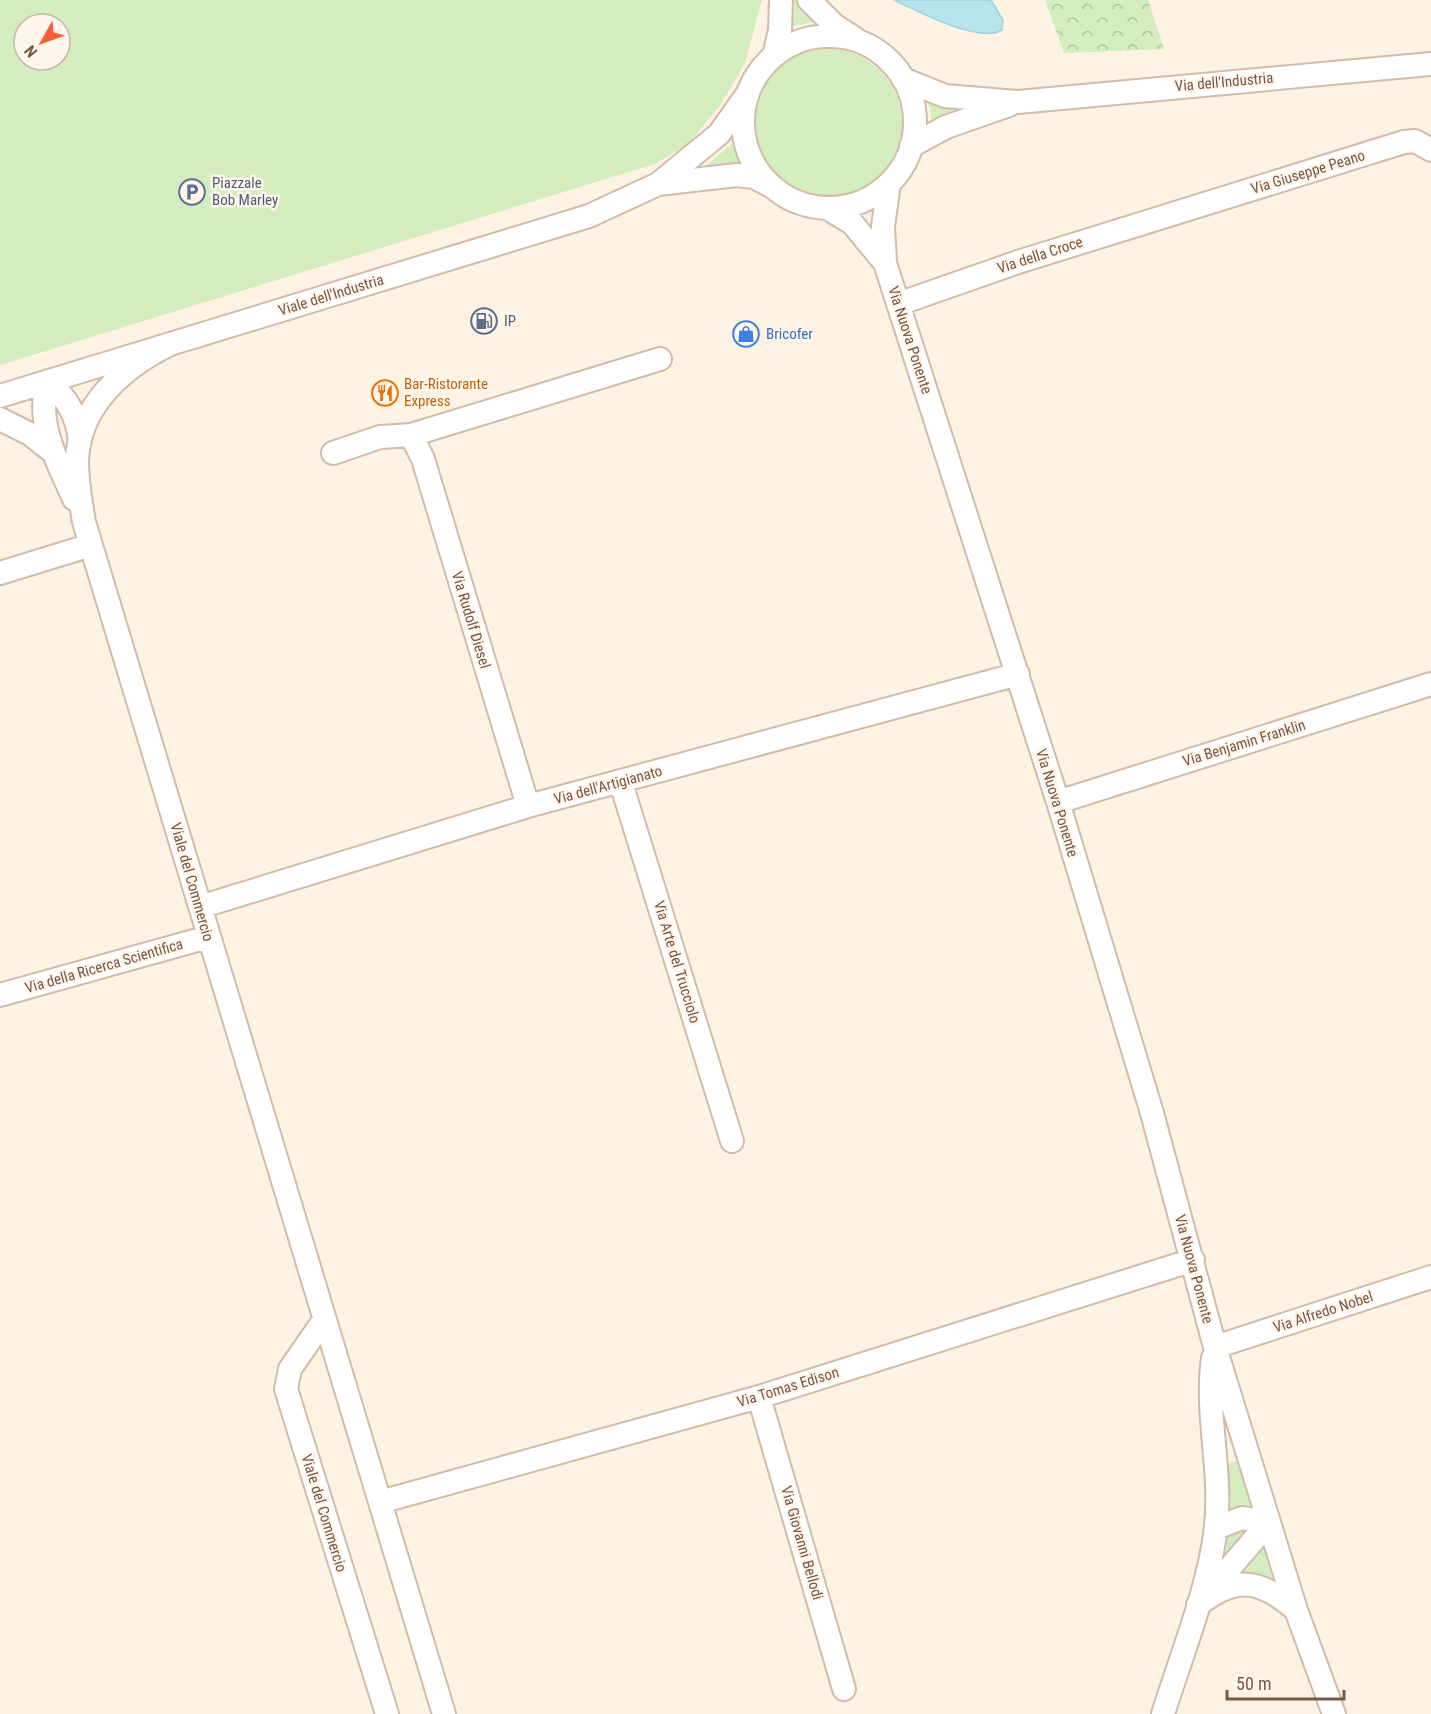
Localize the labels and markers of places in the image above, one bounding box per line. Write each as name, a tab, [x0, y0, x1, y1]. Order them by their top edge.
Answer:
place label: Piazzale Bob Marley	[212, 174, 278, 209]
parking icon: Piazzale Bob Marley	[177, 177, 207, 207]
fuel station icon: IP	[469, 306, 499, 336]
place label: IP	[504, 312, 516, 330]
shop icon: Bricofer	[731, 319, 761, 349]
place label: Bricofer	[766, 325, 813, 343]
place label: Bar-Ristorante Express	[404, 375, 488, 410]
restaurant icon: Bar-Ristorante Express	[370, 378, 400, 408]

